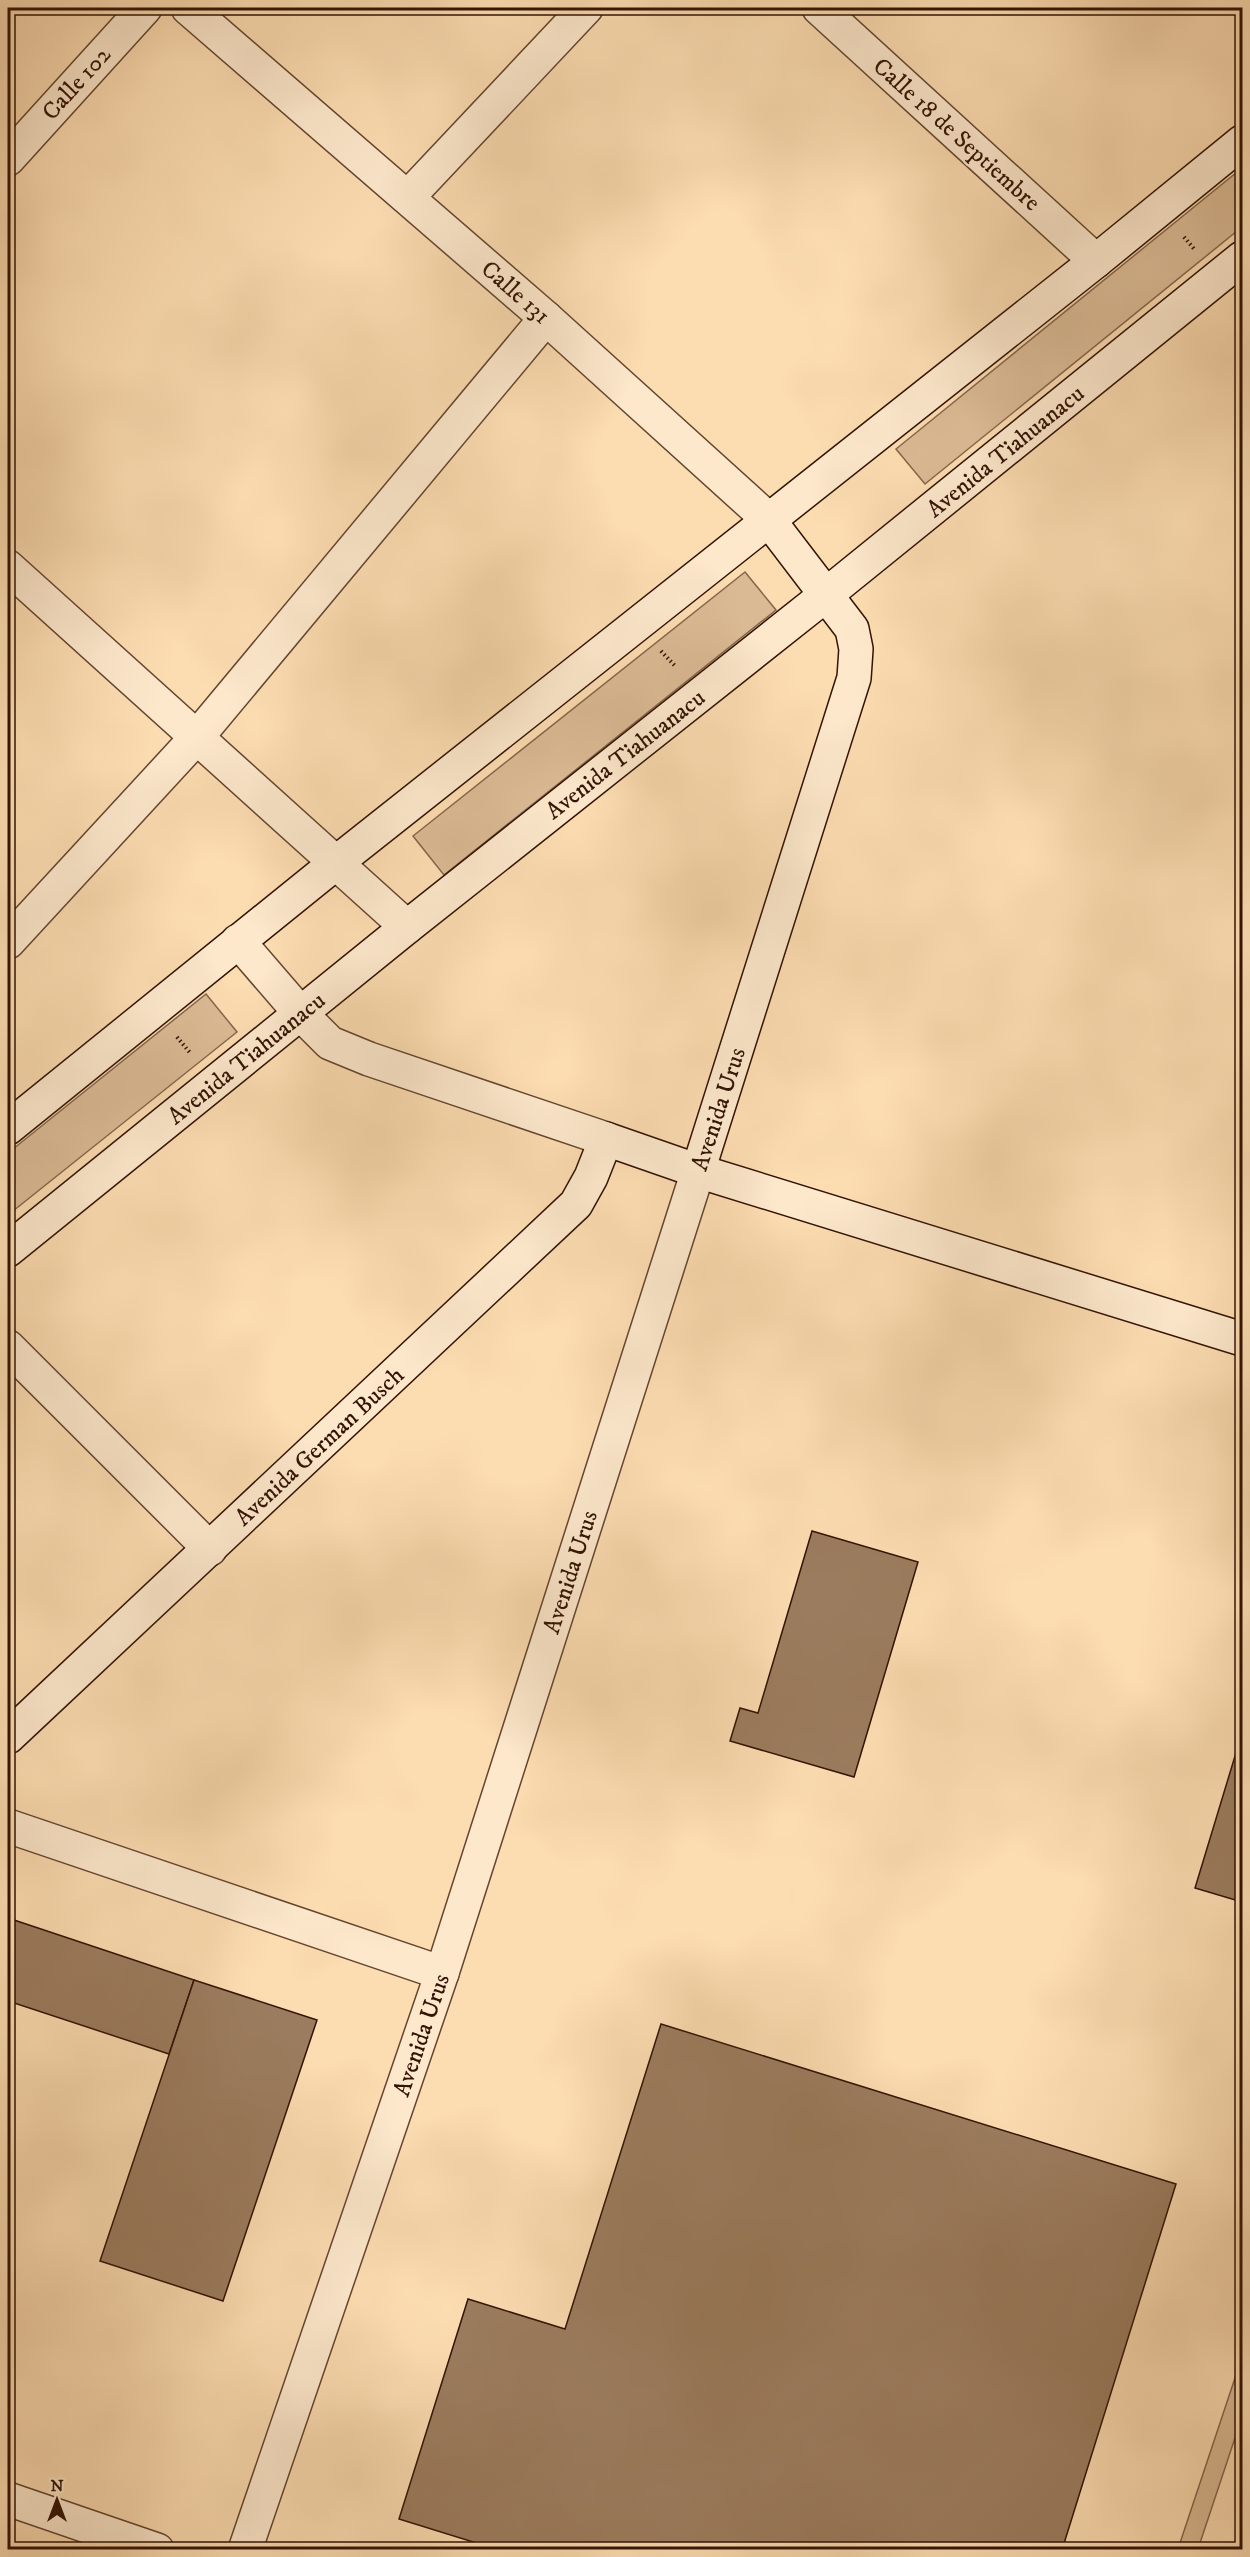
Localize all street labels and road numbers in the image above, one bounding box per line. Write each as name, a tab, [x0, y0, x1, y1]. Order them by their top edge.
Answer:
street label: Calle 102	[36, 40, 118, 127]
street label: Calle 18 de Septiembre	[866, 52, 1046, 218]
street label: Calle 131	[475, 254, 556, 331]
street label: Avenida Tiahuanacu	[921, 379, 1091, 525]
street label: Avenida Tiahuanacu	[540, 683, 712, 827]
street label: Avenida Tiahuanacu	[162, 986, 332, 1132]
street label: Avenida Urus	[685, 1044, 753, 1175]
street label: Avenida German Busch	[229, 1360, 411, 1533]
street label: Avenida Urus	[537, 1507, 605, 1638]
street label: Avenida Urus	[387, 1970, 457, 2101]

